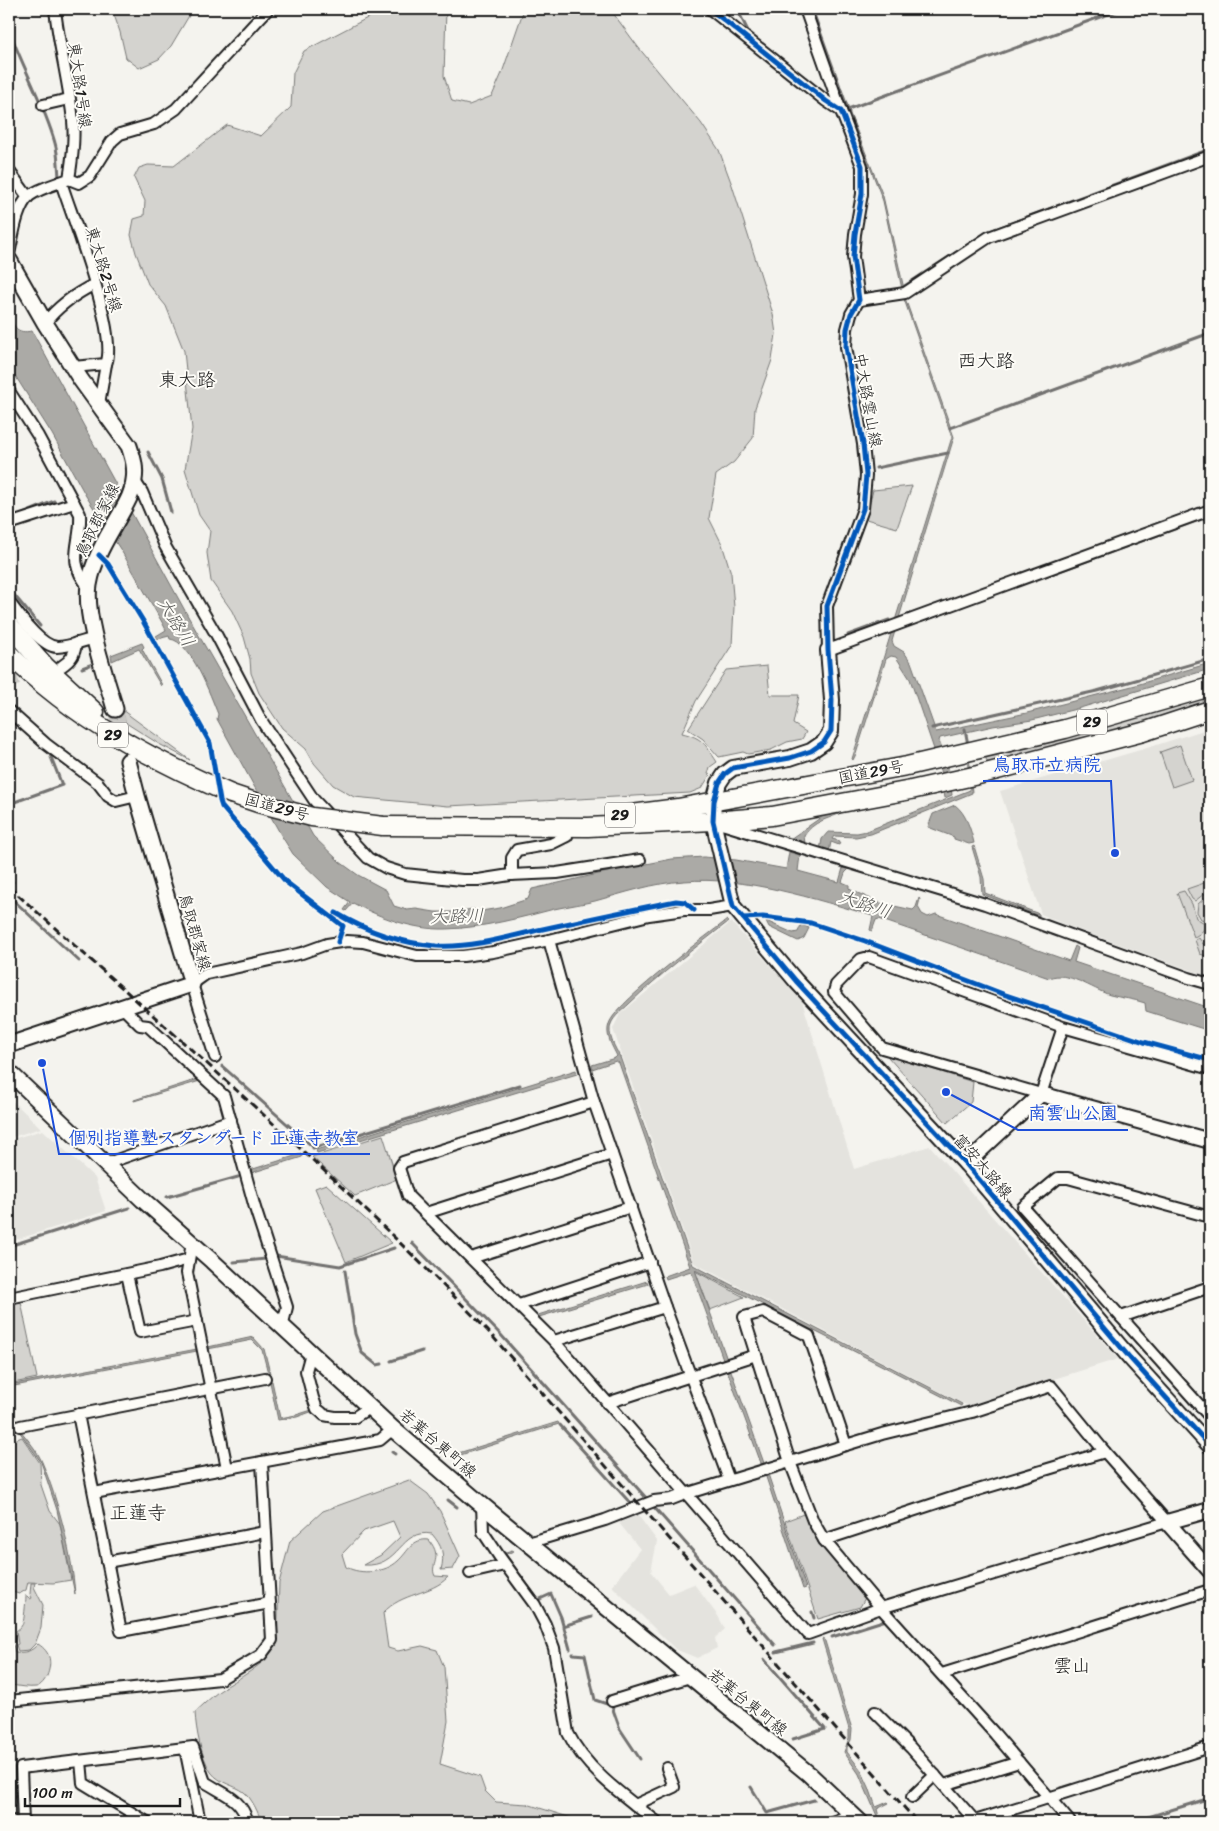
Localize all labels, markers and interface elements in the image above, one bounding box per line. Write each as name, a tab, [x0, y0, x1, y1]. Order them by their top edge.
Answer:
street label: 東大路1号線	[60, 40, 100, 130]
street label: 東大路2号線	[77, 222, 131, 316]
district label: 西大路	[957, 344, 1015, 377]
street label: 中大路雲山線	[845, 350, 891, 450]
district label: 東大路	[158, 363, 216, 396]
street label: 鳥取郡家線	[66, 478, 128, 562]
water label: 大路川	[148, 591, 204, 653]
road number: 29	[1077, 710, 1107, 734]
road number: 29	[98, 722, 128, 748]
callout: 鳥取市立病院	[983, 748, 1111, 781]
text: 鳥取市立病院	[993, 749, 1101, 781]
street label: 国道29号	[835, 751, 907, 793]
street label: 国道29号	[241, 784, 313, 830]
road number: 29	[605, 802, 635, 828]
water label: 大路川	[834, 880, 896, 928]
street label: 鳥取郡家線	[170, 890, 220, 974]
water label: 大路川	[430, 900, 484, 932]
callout: 南雲山公園	[1018, 1097, 1128, 1130]
text: 南雲山公園	[1028, 1097, 1118, 1129]
callout: 個別指導塾スタンダード 正蓮寺教室	[59, 1121, 370, 1154]
text: 個別指導塾スタンダード 正蓮寺教室	[68, 1122, 360, 1154]
street label: 富安大路線	[946, 1126, 1020, 1206]
street label: 若葉台東町線	[392, 1401, 484, 1485]
district label: 正蓮寺	[109, 1496, 167, 1529]
district label: 雲山	[1053, 1649, 1091, 1682]
street label: 若葉台東町線	[702, 1661, 794, 1743]
scale bar	[25, 1776, 180, 1808]
text: 100 m	[32, 1780, 73, 1806]

